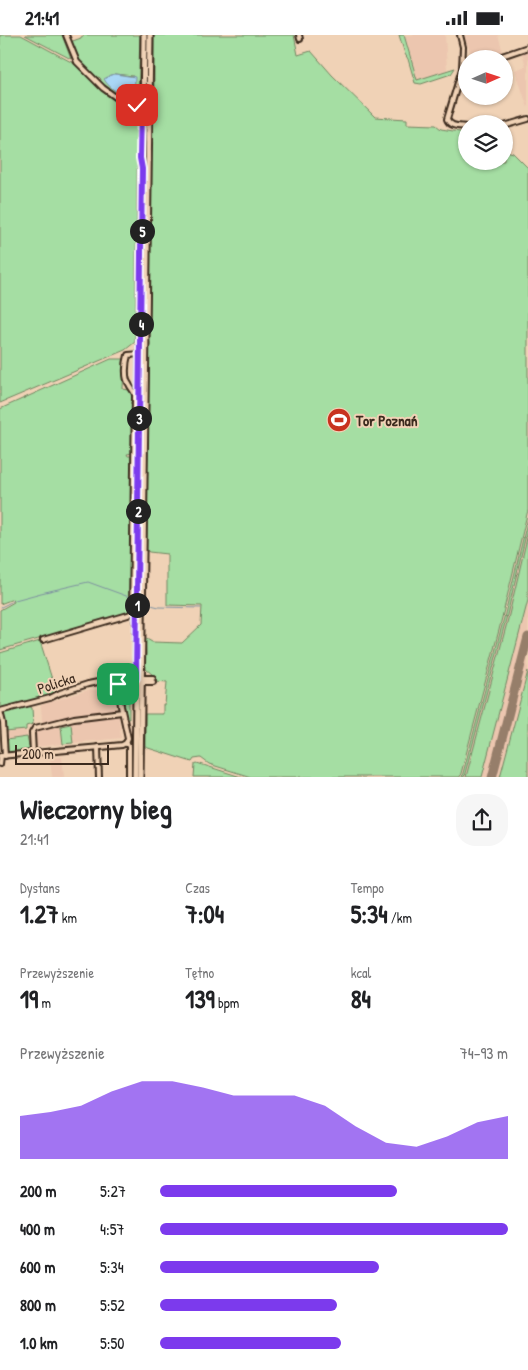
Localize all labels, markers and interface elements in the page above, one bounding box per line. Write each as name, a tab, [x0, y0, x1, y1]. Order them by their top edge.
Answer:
text: 21:41	[25, 5, 59, 31]
north arrow	[458, 50, 512, 105]
map controls	[458, 50, 513, 170]
pin	[116, 84, 158, 126]
icon: check	[123, 91, 151, 119]
button: layers	[458, 115, 513, 170]
pin: 5	[130, 219, 154, 243]
text: 5	[140, 222, 145, 241]
pin: 4	[128, 311, 154, 337]
text: 4	[139, 315, 144, 334]
pin: 3	[126, 405, 152, 431]
sports icon: Tor Poznań	[326, 407, 352, 433]
text: 3	[136, 409, 143, 428]
place label: Tor Poznań	[355, 410, 418, 431]
pin: 2	[126, 499, 150, 523]
text: 2	[135, 502, 142, 521]
pin: 1	[124, 593, 150, 617]
text: 1	[135, 596, 140, 615]
pin	[97, 663, 139, 705]
street label: Policka	[34, 667, 78, 699]
icon: arrive	[104, 670, 132, 698]
scale bar	[15, 743, 109, 766]
text: 200 m	[22, 744, 54, 763]
text: Wieczorny bieg	[20, 790, 172, 828]
button: share	[456, 794, 508, 846]
text: 21:41	[20, 828, 49, 850]
text: Dystans	[20, 878, 60, 897]
text: Czas	[185, 878, 210, 897]
text: Tempo	[351, 878, 384, 897]
text: 1.27	[20, 897, 59, 931]
text: 7:04	[185, 897, 224, 931]
text: 5:34	[351, 897, 388, 931]
text: km	[59, 908, 77, 927]
text: /km	[388, 908, 412, 927]
text: Przewyższenie	[20, 963, 94, 982]
text: Tętno	[185, 963, 214, 982]
text: kcal	[351, 963, 371, 982]
text: 19	[20, 982, 38, 1016]
text: 139	[185, 982, 215, 1016]
text: 84	[351, 982, 371, 1016]
text: m	[38, 993, 51, 1012]
text: bpm	[215, 993, 239, 1012]
text: Przewyższenie	[20, 1042, 105, 1064]
text: 74–93 m	[460, 1042, 508, 1064]
text: 200 m	[20, 1180, 56, 1202]
text: 5:27	[100, 1180, 126, 1202]
text: 400 m	[20, 1218, 55, 1240]
text: 4:57	[100, 1218, 124, 1240]
text: 600 m	[20, 1256, 55, 1278]
text: 5:34	[100, 1256, 124, 1278]
text: 800 m	[20, 1294, 56, 1316]
text: 5:52	[100, 1294, 125, 1316]
text: 1.0 km	[20, 1332, 58, 1354]
text: 5:50	[100, 1332, 124, 1354]

